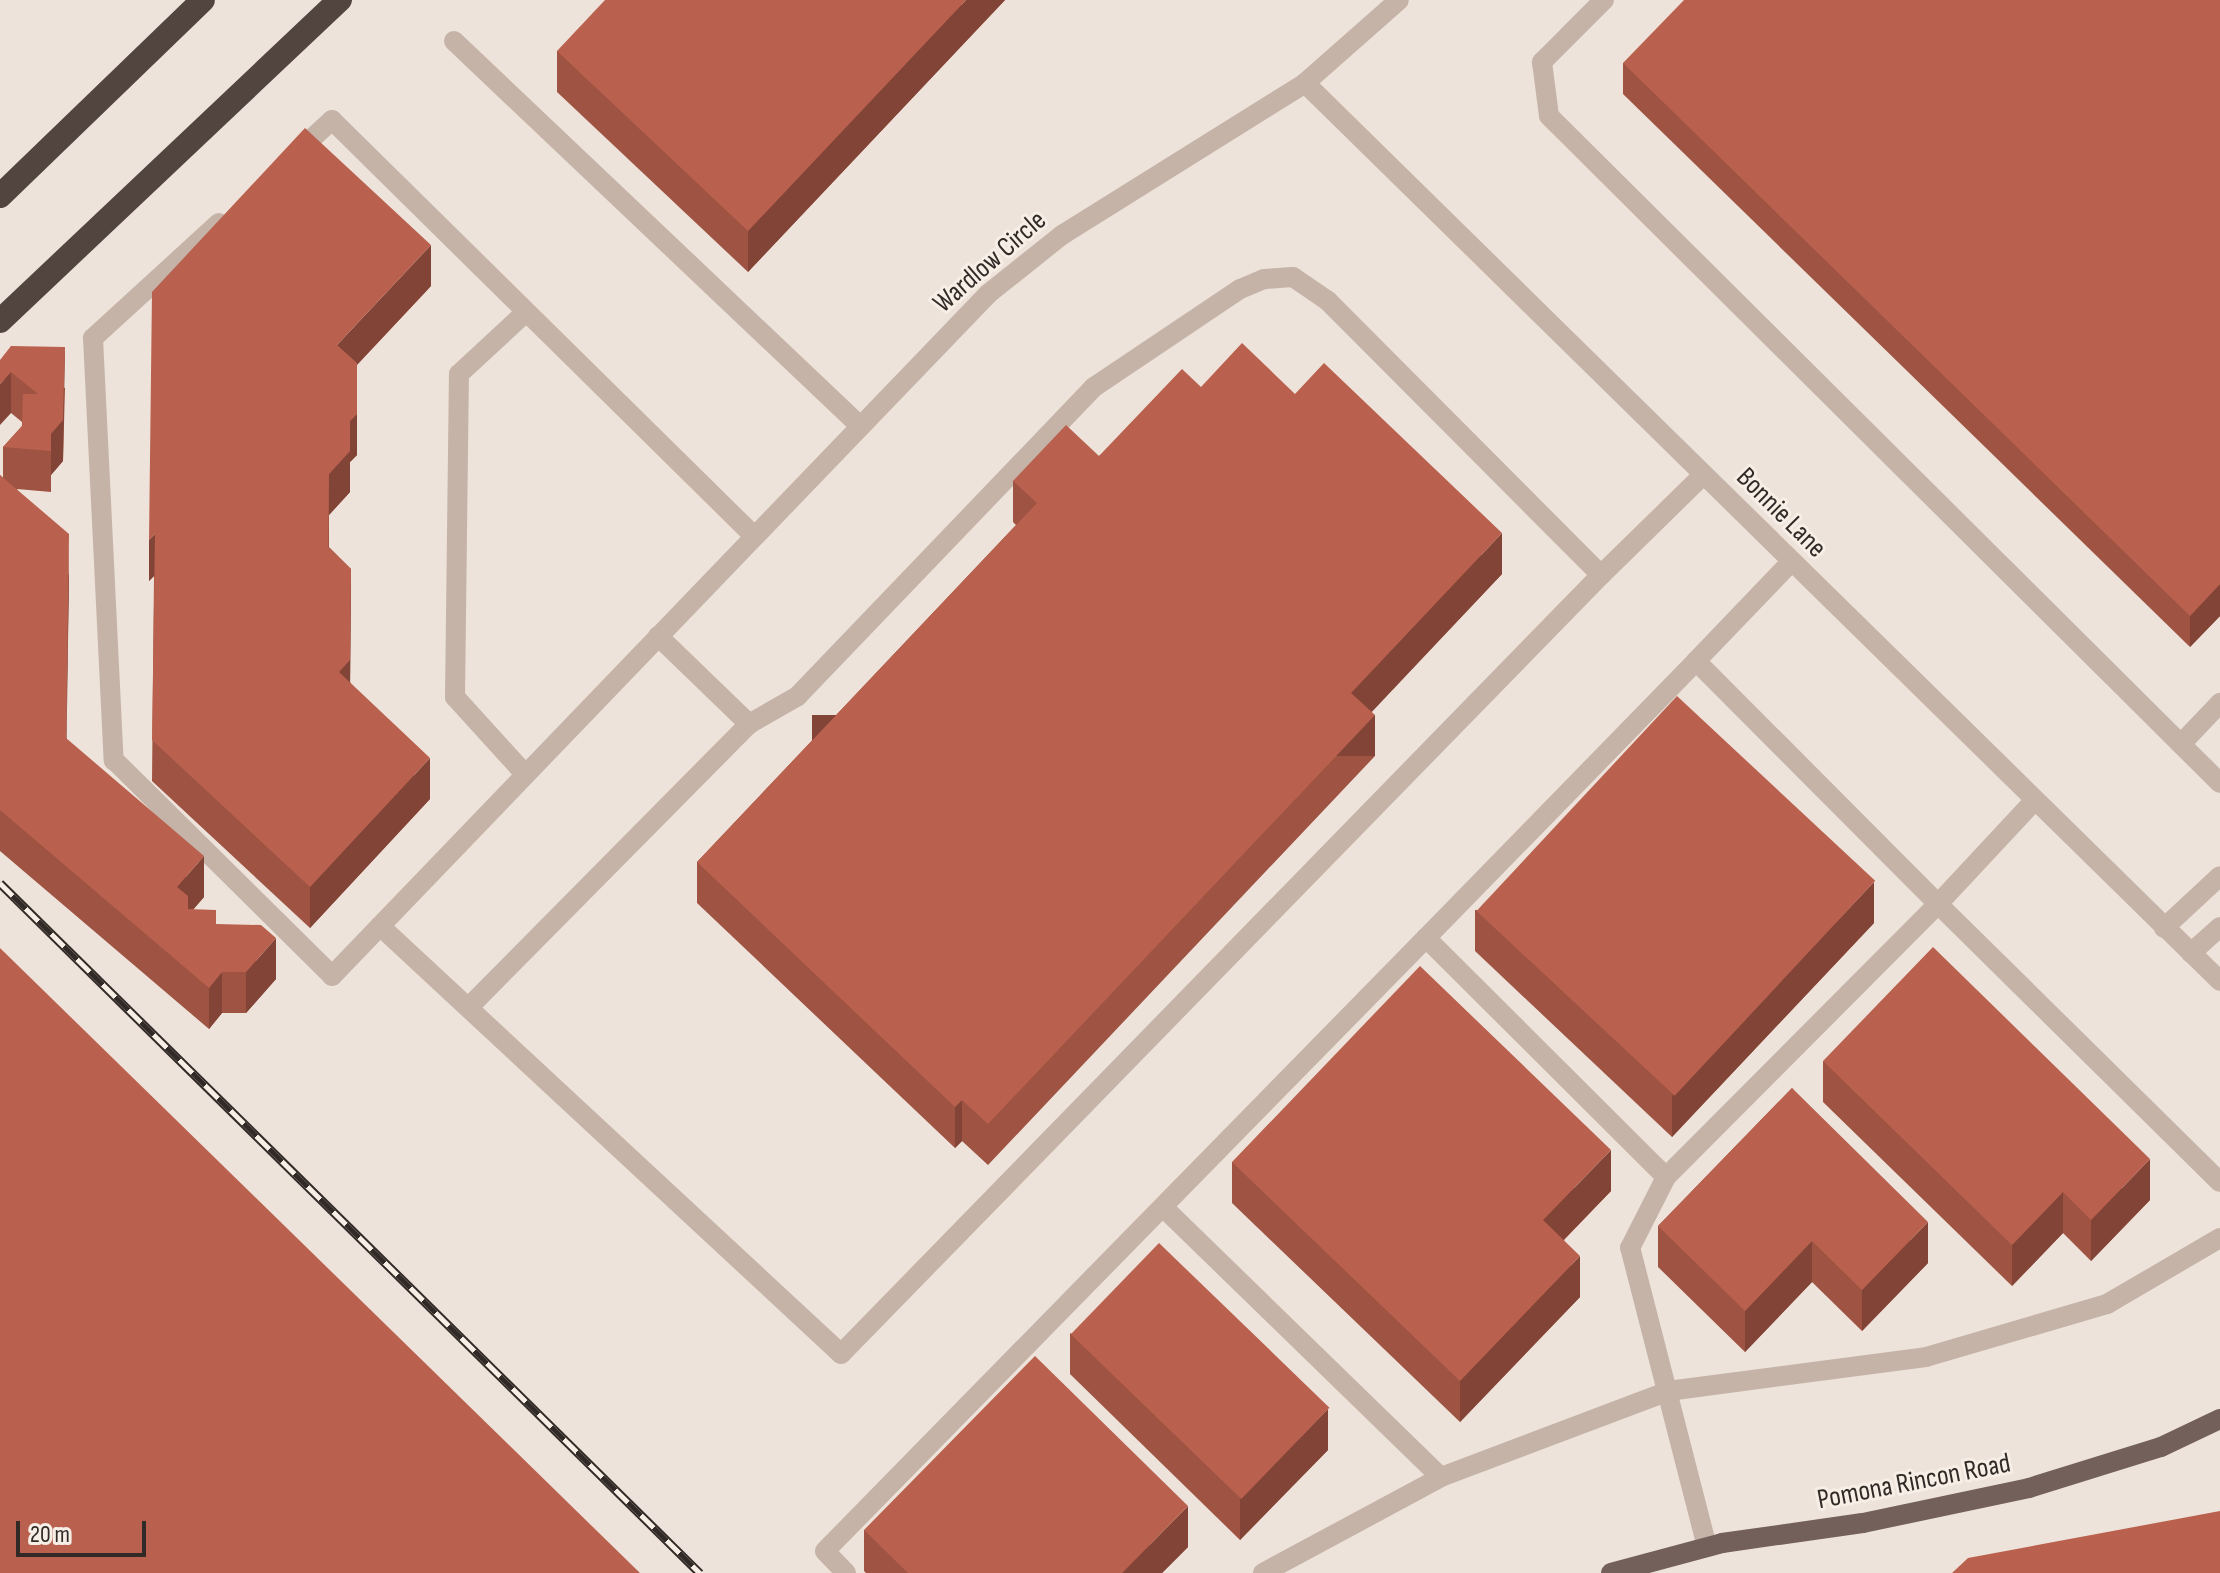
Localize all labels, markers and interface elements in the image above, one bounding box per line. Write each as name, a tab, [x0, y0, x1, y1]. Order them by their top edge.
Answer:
street label: Wardlow Circle	[927, 204, 1053, 320]
street label: Bonnie Lane	[1729, 461, 1833, 565]
street label: Pomona Rincon Road	[1815, 1447, 2013, 1517]
scale bar	[20, 1505, 150, 1555]
text: 20 m	[30, 1520, 70, 1549]

